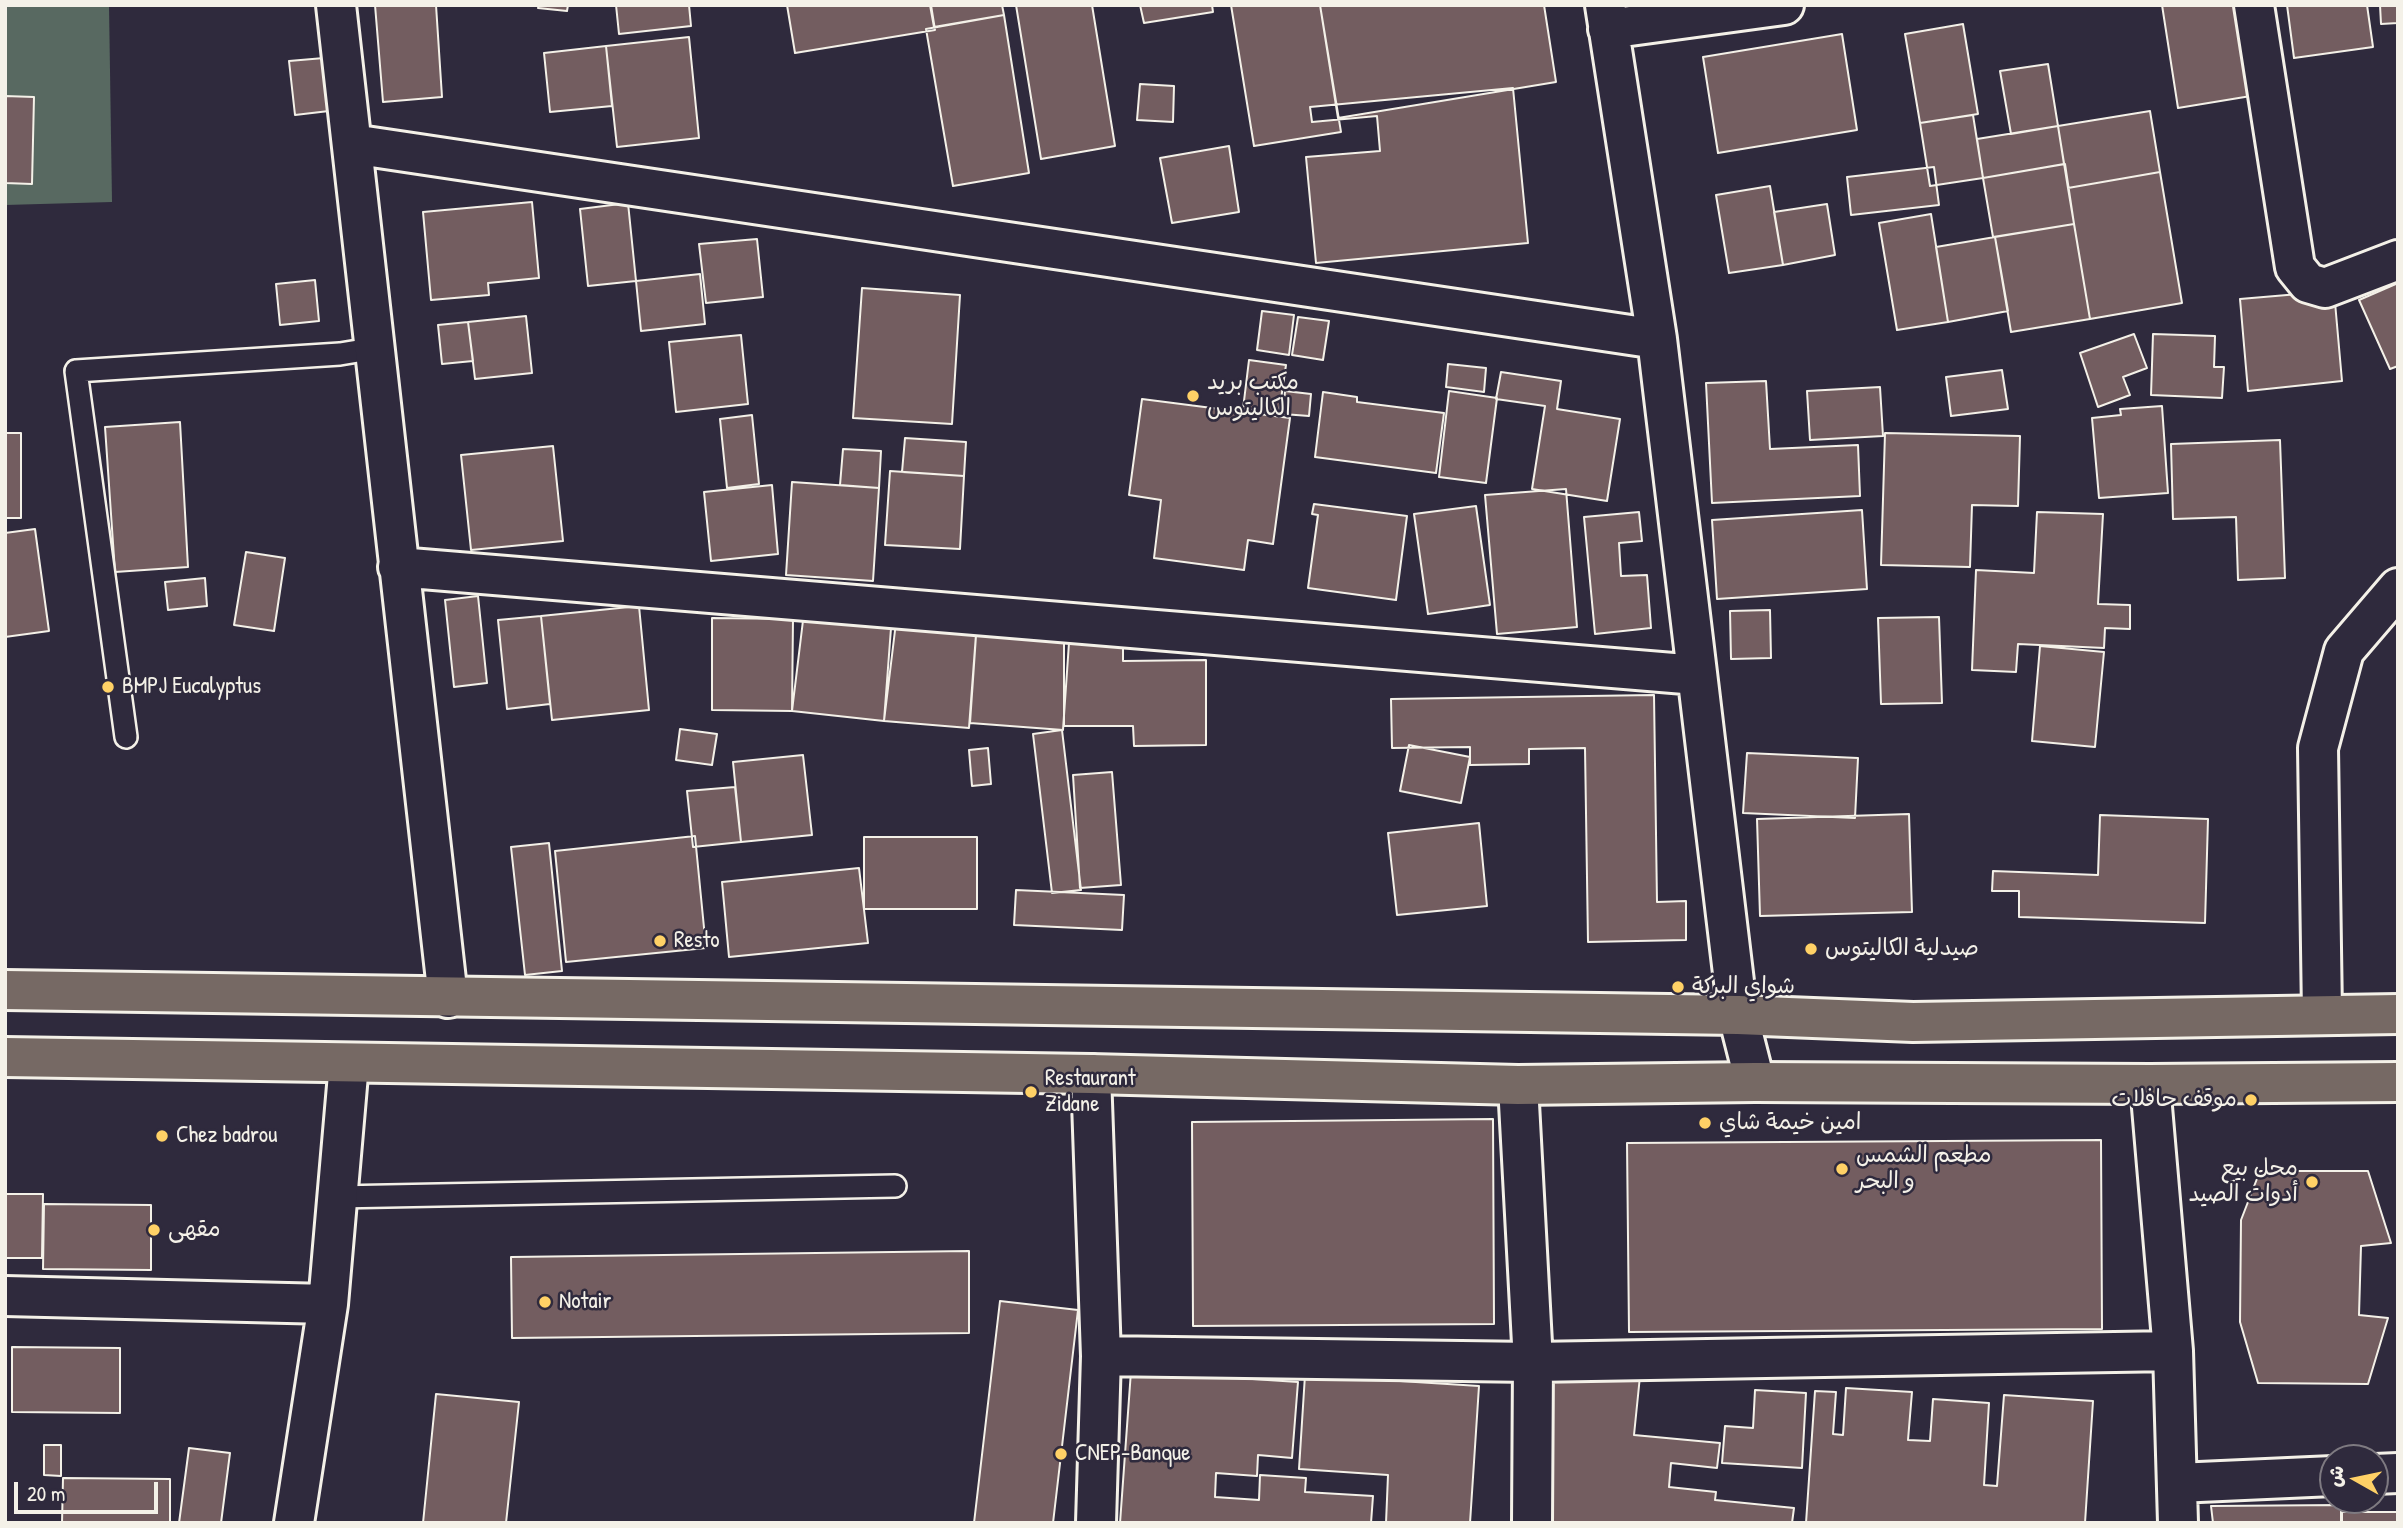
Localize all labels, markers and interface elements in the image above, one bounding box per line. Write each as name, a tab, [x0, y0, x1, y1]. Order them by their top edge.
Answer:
place label: مكتب بريد الكاليتوس	[1207, 369, 1299, 423]
marker: مكتب بريد الكاليتوس	[1185, 388, 1201, 404]
place label: BMPJ Eucalyptus	[122, 673, 261, 701]
marker: BMPJ Eucalyptus	[100, 679, 116, 695]
place label: Resto	[674, 927, 720, 955]
marker: Resto	[652, 933, 668, 949]
place label: صيدلية الكاليتوس	[1825, 935, 1979, 963]
marker: صيدلية الكاليتوس	[1803, 941, 1819, 957]
place label: شواي البركة	[1692, 973, 1795, 1001]
marker: شواي البركة	[1670, 979, 1686, 995]
place label: Restaurant Zidane	[1045, 1065, 1136, 1119]
marker: Restaurant Zidane	[1023, 1084, 1039, 1100]
place label: موقف حافلات	[2111, 1086, 2237, 1114]
marker: موقف حافلات	[2243, 1092, 2259, 1108]
place label: امين خيمة شاي	[1719, 1109, 1861, 1137]
marker: امين خيمة شاي	[1697, 1115, 1713, 1131]
place label: Chez badrou	[176, 1122, 277, 1150]
marker: Chez badrou	[154, 1128, 170, 1144]
place label: مطعم الشمس و البحر	[1856, 1142, 1991, 1196]
place label: محل بيع أدوات الصيد	[2188, 1155, 2298, 1209]
marker: مطعم الشمس و البحر	[1834, 1161, 1850, 1177]
marker: محل بيع أدوات الصيد	[2304, 1174, 2320, 1190]
place label: مقهى	[168, 1216, 221, 1244]
marker: مقهى	[146, 1222, 162, 1238]
place label: Notair	[559, 1288, 611, 1316]
marker: Notair	[537, 1294, 553, 1310]
place label: CNEP-Banque	[1075, 1440, 1190, 1468]
north arrow	[2319, 1444, 2389, 1514]
marker: CNEP-Banque	[1053, 1446, 1069, 1462]
text: ش	[2321, 1464, 2350, 1488]
scale bar	[18, 1468, 161, 1512]
text: 20 m	[27, 1479, 65, 1508]

